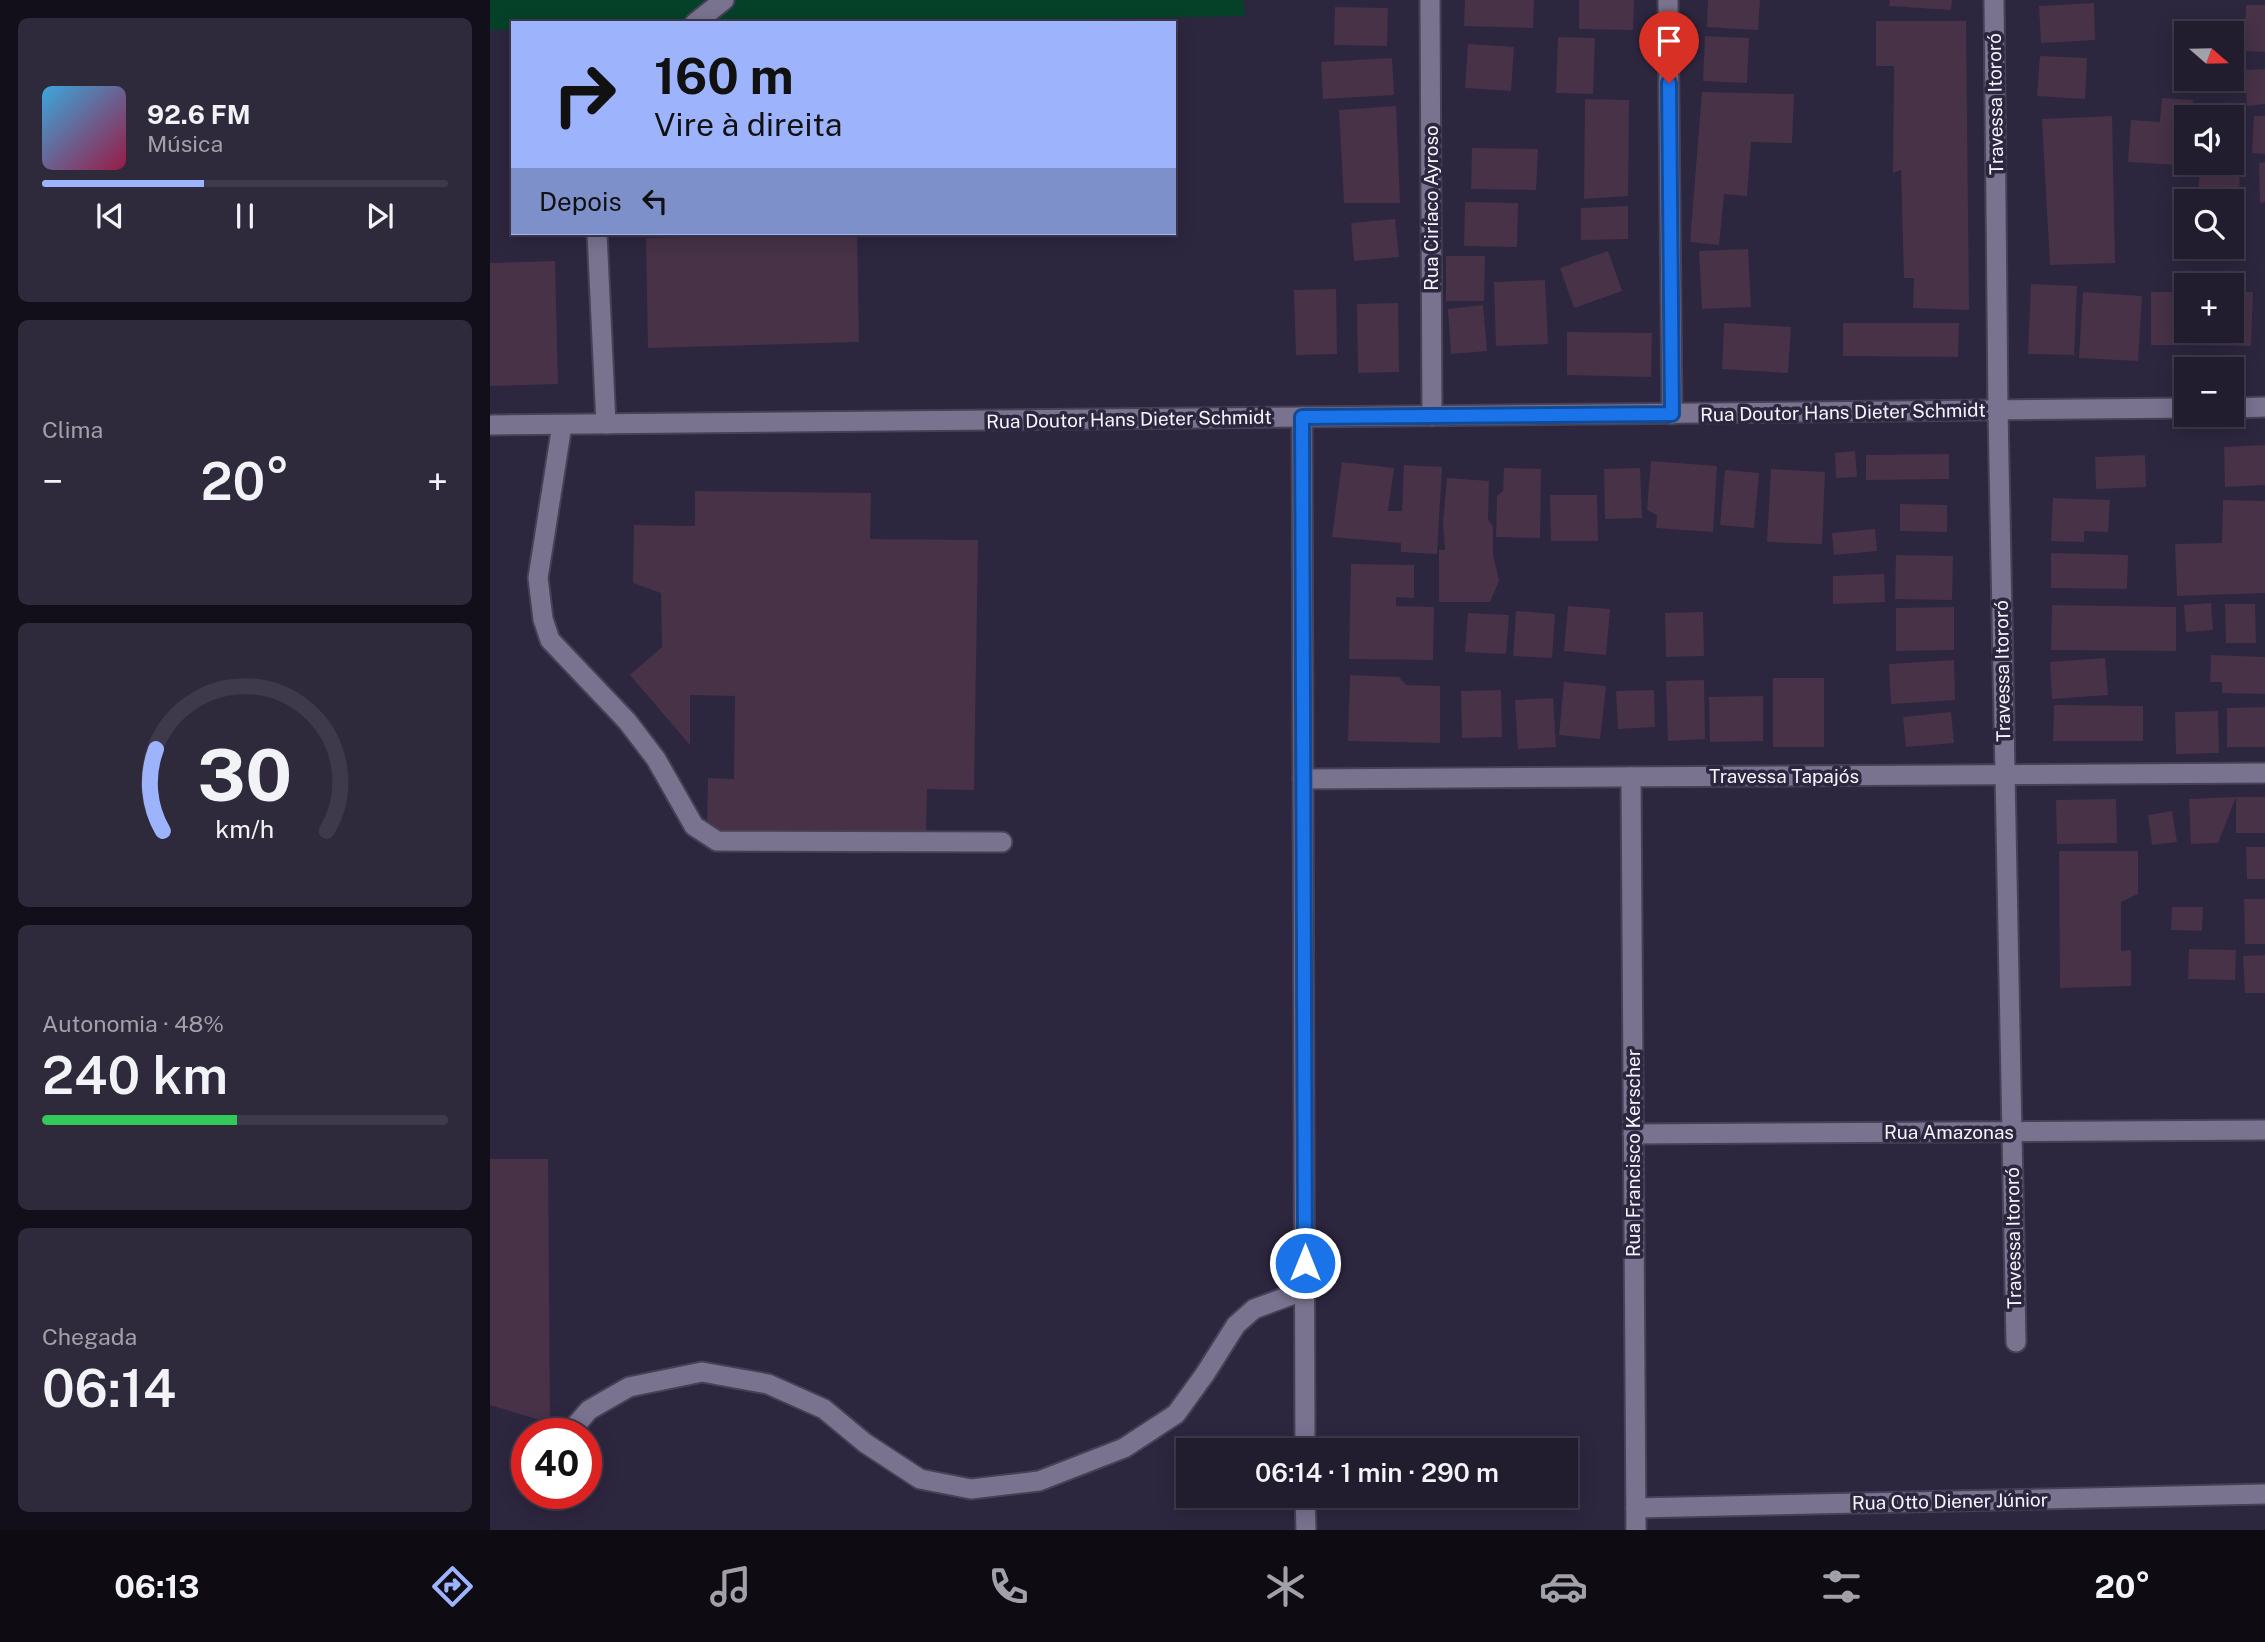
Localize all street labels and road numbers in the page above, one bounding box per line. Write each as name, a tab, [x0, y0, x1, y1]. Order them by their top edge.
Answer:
street label: Travessa Itororó	[1983, 33, 2007, 175]
street label: Rua Ciríaco Ayroso	[1420, 125, 1442, 291]
street label: Rua Doutor Hans Dieter Schmidt	[1700, 399, 1986, 425]
street label: Rua Doutor Hans Dieter Schmidt	[986, 406, 1272, 432]
street label: Travessa Itororó	[1990, 600, 2014, 742]
street label: Travessa Tapajós	[1709, 765, 1859, 787]
street label: Rua Francisco Kerscher	[1622, 1049, 1644, 1257]
street label: Rua Amazonas	[1884, 1121, 2014, 1143]
street label: Travessa Itororó	[2001, 1167, 2025, 1309]
street label: Rua Otto Diener Júnior	[1852, 1488, 2048, 1514]

